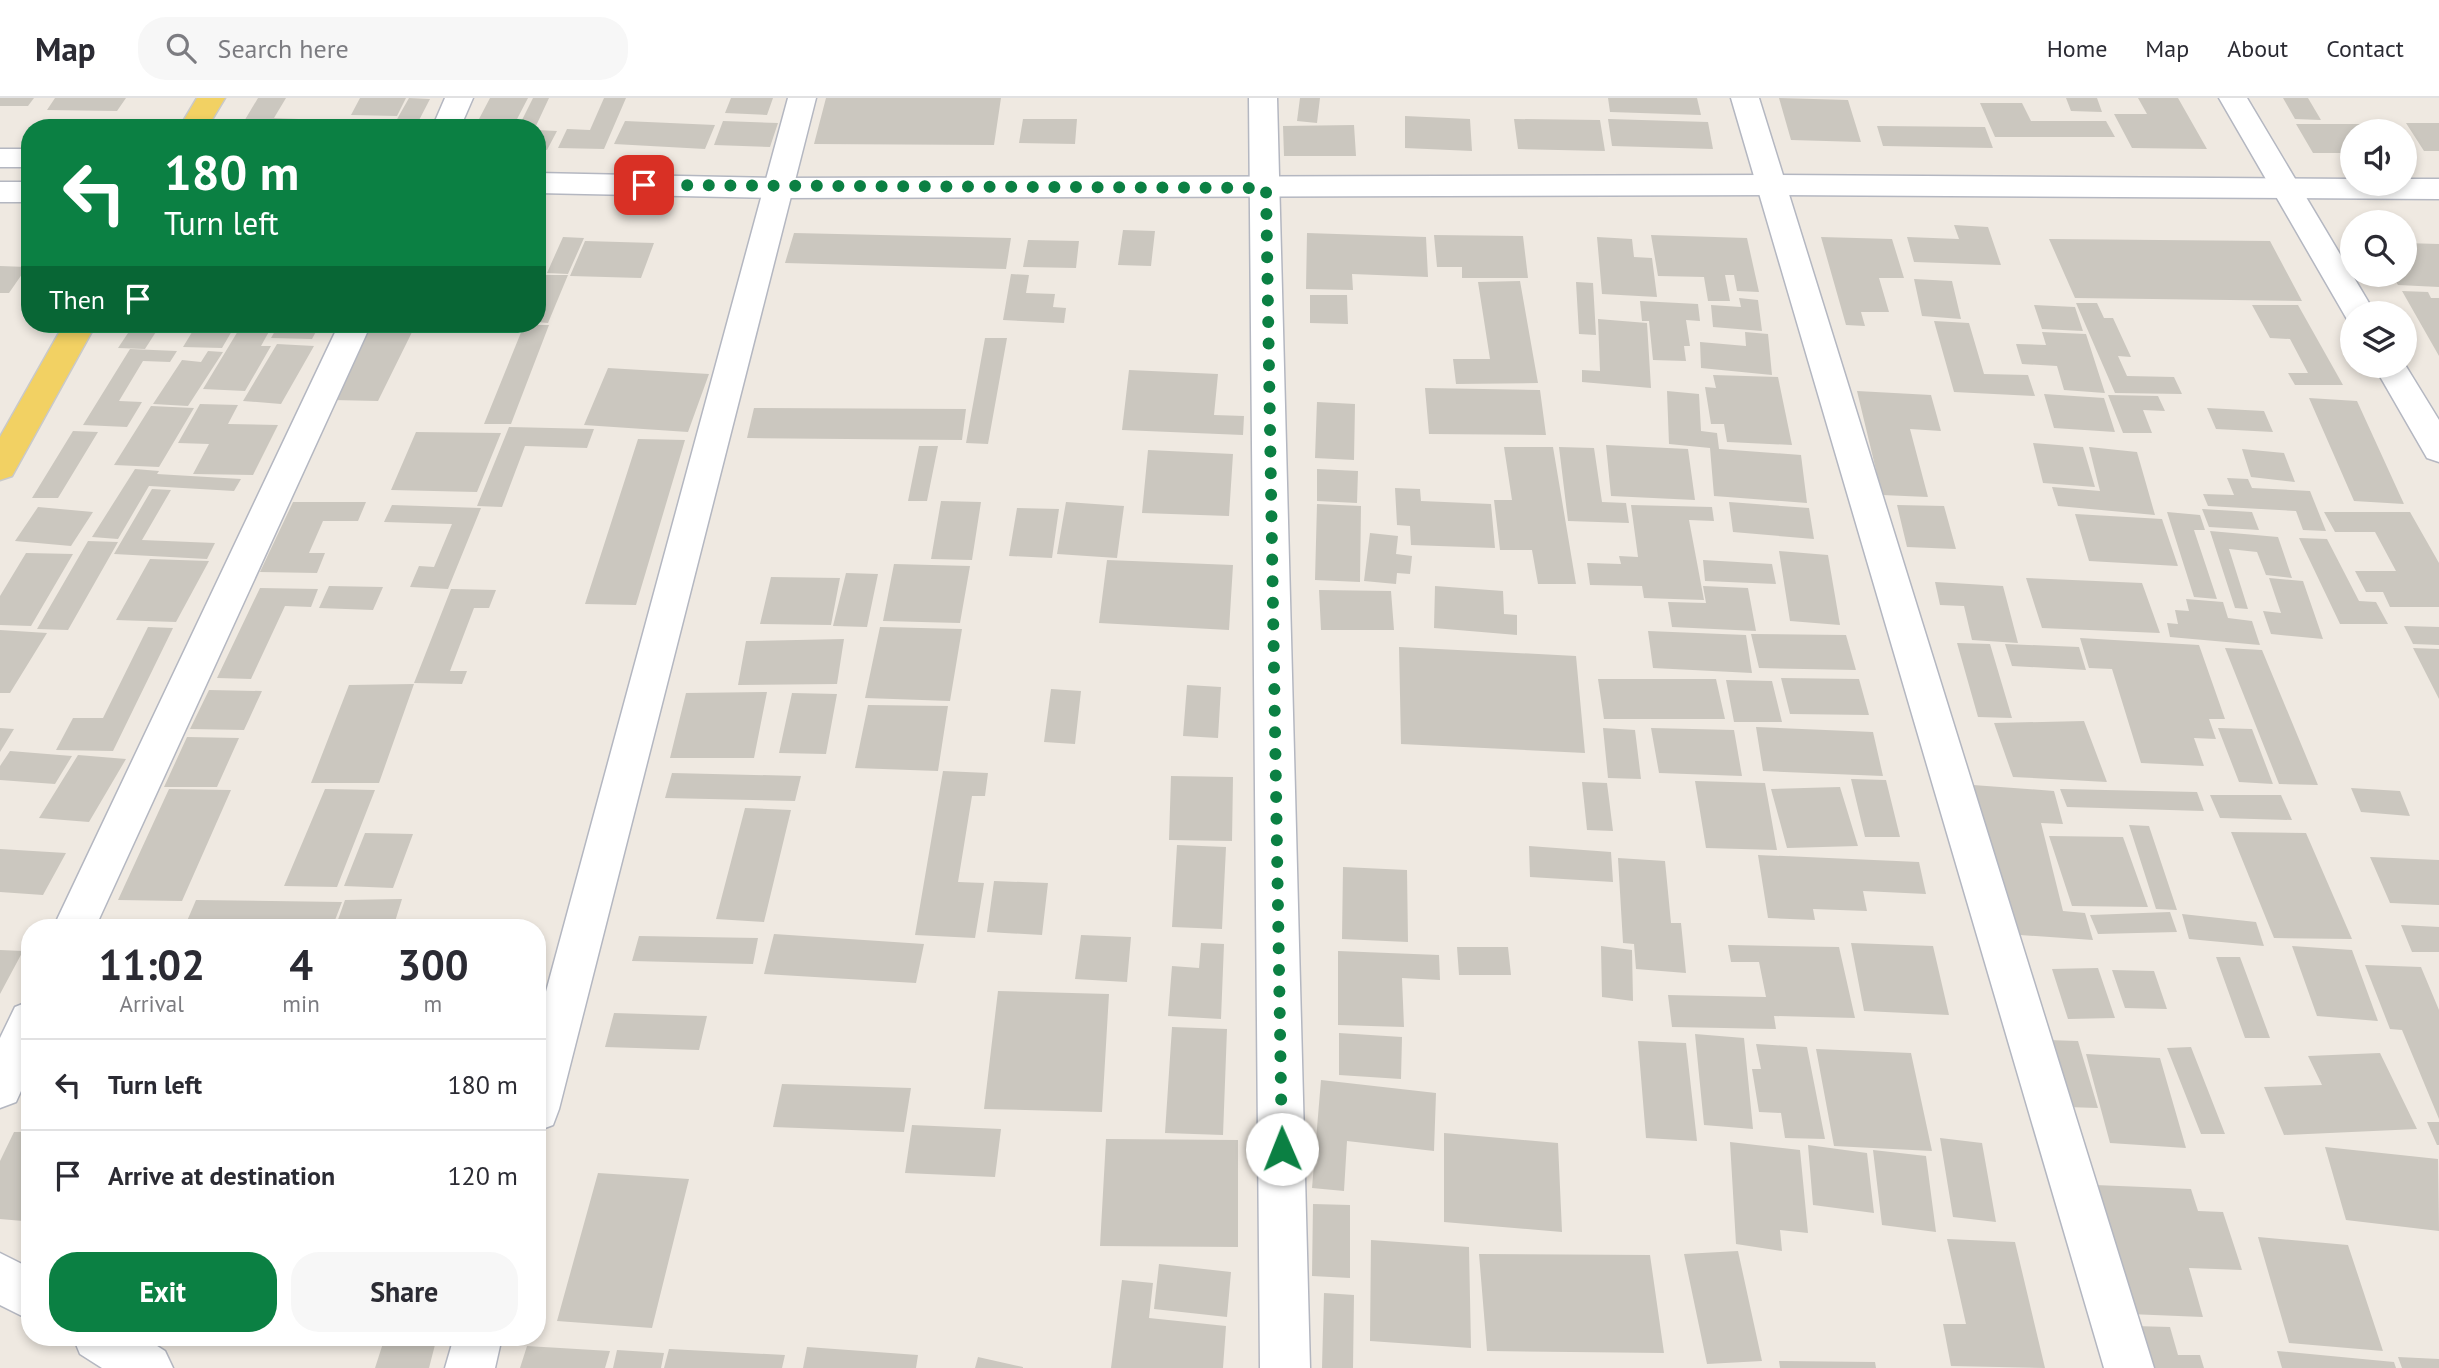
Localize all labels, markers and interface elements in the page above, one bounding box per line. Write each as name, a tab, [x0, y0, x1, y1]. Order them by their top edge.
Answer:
search box	[138, 17, 628, 80]
text: Map	[35, 27, 96, 70]
icon: search	[162, 29, 200, 67]
text: Search here	[218, 32, 349, 65]
text: Home	[2047, 33, 2107, 64]
text: Map	[2145, 33, 2189, 64]
text: About	[2227, 33, 2288, 64]
text: Contact	[2326, 33, 2404, 64]
map controls	[2340, 119, 2417, 378]
button: sound	[2340, 119, 2417, 196]
text: 180 m	[164, 140, 299, 204]
icon: left	[49, 147, 140, 238]
pin	[614, 155, 674, 215]
icon: arrive	[625, 166, 663, 204]
text: Turn left	[164, 202, 279, 244]
button: search	[2340, 210, 2417, 287]
icon: arrive	[119, 280, 157, 318]
text: Then	[49, 283, 105, 316]
button: layers	[2340, 301, 2417, 378]
text: 11:02	[98, 937, 205, 992]
text: 4	[289, 937, 313, 992]
text: 300	[397, 937, 469, 992]
text: Arrival	[119, 989, 184, 1018]
text: min	[282, 989, 320, 1018]
text: m	[424, 989, 442, 1018]
icon: left	[49, 1066, 87, 1104]
text: Turn left	[108, 1068, 202, 1101]
text: 180 m	[447, 1068, 518, 1101]
position arrow	[1245, 1112, 1319, 1186]
icon: arrive	[49, 1157, 87, 1195]
text: Arrive at destination	[108, 1159, 335, 1192]
text: 120 m	[447, 1159, 518, 1192]
button: Exit	[49, 1252, 277, 1332]
button: Share	[291, 1252, 518, 1332]

